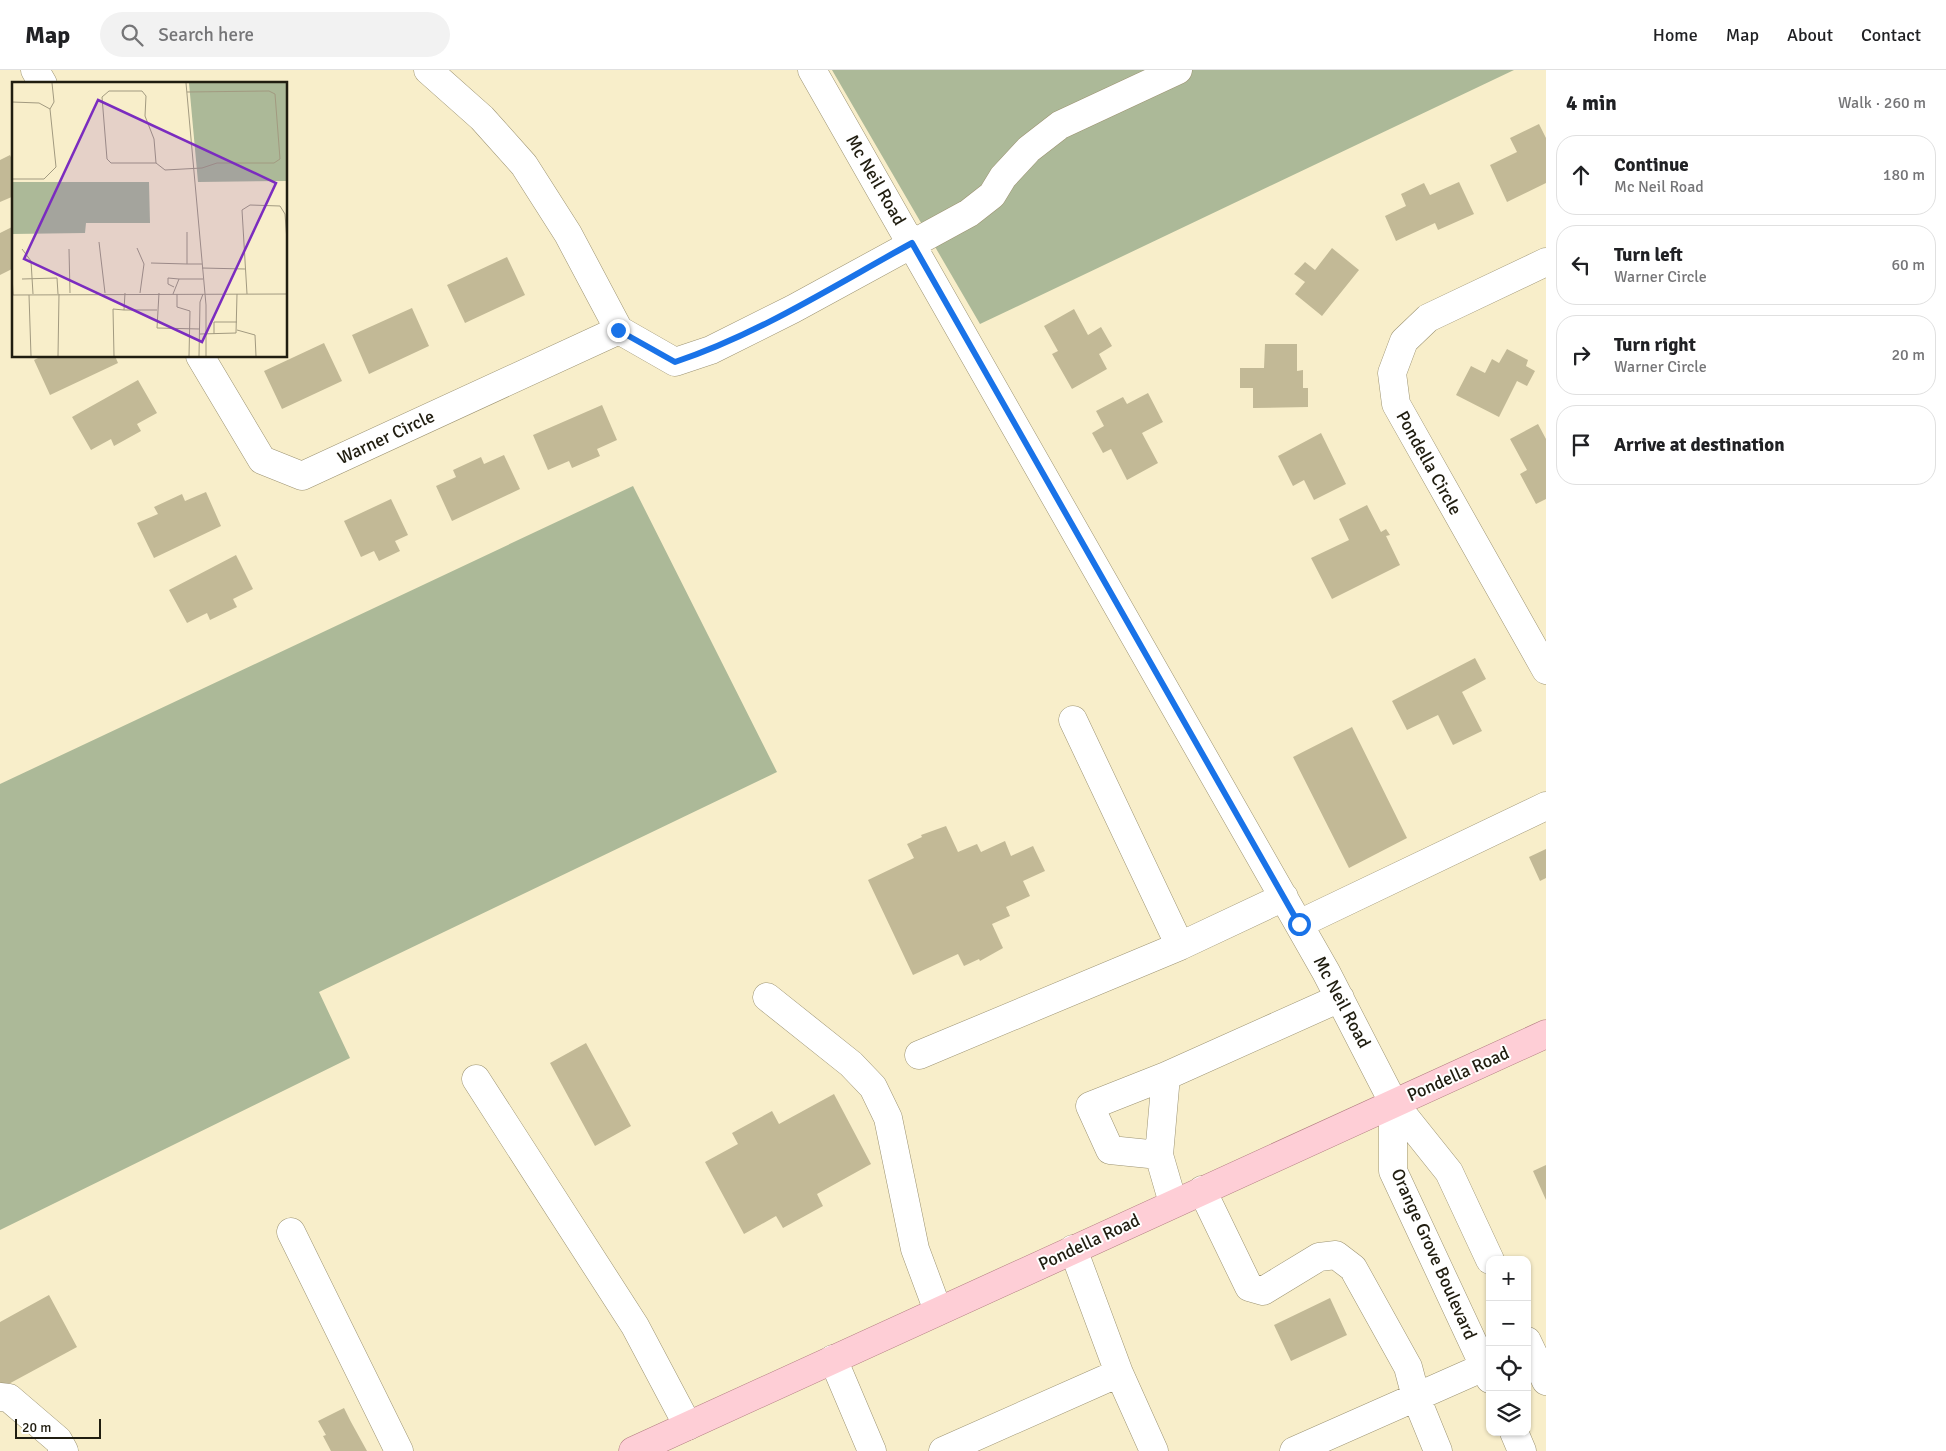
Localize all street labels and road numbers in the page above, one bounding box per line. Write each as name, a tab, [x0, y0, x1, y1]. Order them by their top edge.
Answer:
street label: Mc Neil Road	[841, 131, 911, 229]
street label: Warner Circle	[334, 405, 438, 469]
street label: Pondella Circle	[1391, 407, 1467, 519]
street label: Mc Neil Road	[1309, 952, 1375, 1052]
street label: Pondella Road	[1404, 1042, 1512, 1106]
street label: Orange Grove Boulevard	[1386, 1165, 1482, 1343]
street label: Pondella Road	[1035, 1209, 1143, 1275]

